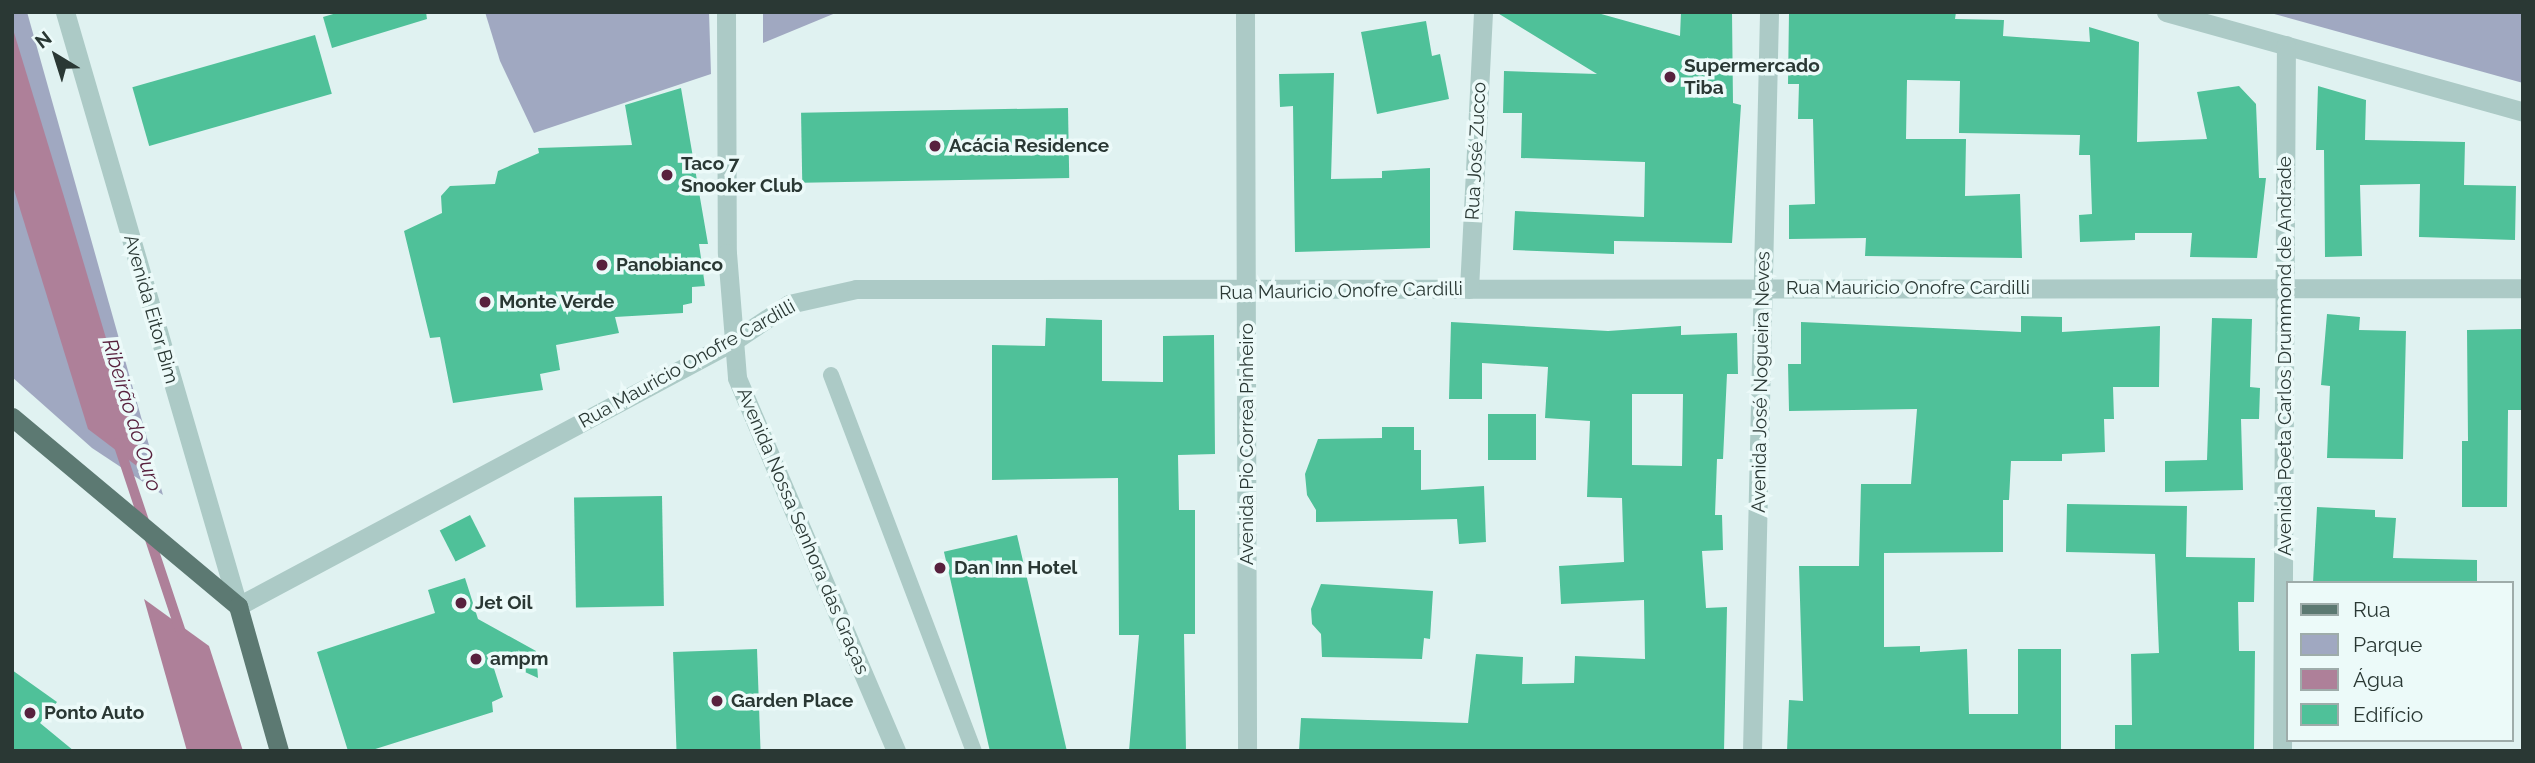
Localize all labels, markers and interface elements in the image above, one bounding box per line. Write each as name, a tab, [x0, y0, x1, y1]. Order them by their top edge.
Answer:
north arrow	[21, 21, 91, 91]
text: N	[31, 26, 56, 53]
place label: Supermercado Tiba	[1684, 55, 1820, 99]
marker: Supermercado Tiba	[1662, 69, 1678, 85]
street label: Rua José Zucco	[1461, 81, 1491, 221]
place label: Acácia Residence	[949, 135, 1109, 157]
marker: Acácia Residence	[927, 138, 943, 154]
place label: Taco 7 Snooker Club	[681, 153, 803, 197]
street label: Avenida Poeta Carlos Drummond de Andrade	[2274, 156, 2296, 556]
marker: Taco 7 Snooker Club	[659, 167, 675, 183]
street label: Avenida Eitor Bim	[119, 232, 183, 386]
street label: Avenida José Nogueira Neves	[1747, 251, 1775, 513]
place label: Panobianco	[616, 254, 723, 276]
marker: Panobianco	[594, 257, 610, 273]
street label: Rua Mauricio Onofre Cardilli	[1219, 277, 1463, 305]
street label: Rua Mauricio Onofre Cardilli	[1786, 277, 2030, 299]
place label: Monte Verde	[499, 291, 615, 313]
marker: Monte Verde	[477, 294, 493, 310]
street label: Rua Mauricio Onofre Cardilli	[575, 295, 799, 433]
street label: Avenida Pio Correa Pinheiro	[1236, 323, 1258, 565]
water label: Ribeirão do Ouro	[97, 336, 167, 494]
street label: Avenida Nossa Senhora das Graças	[732, 384, 874, 678]
place label: Dan Inn Hotel	[954, 557, 1077, 579]
marker: Dan Inn Hotel	[932, 560, 948, 576]
legend	[2286, 581, 2514, 742]
place label: Jet Oil	[475, 592, 532, 614]
marker: Jet Oil	[453, 595, 469, 611]
text: Rua	[2353, 597, 2390, 622]
text: Parque	[2353, 632, 2422, 657]
place label: ampm	[490, 648, 548, 670]
marker: ampm	[468, 651, 484, 667]
text: Água	[2353, 667, 2404, 692]
place label: Garden Place	[731, 690, 853, 712]
marker: Garden Place	[709, 693, 725, 709]
place label: Ponto Auto	[44, 702, 145, 724]
text: Edifício	[2353, 702, 2423, 727]
marker: Ponto Auto	[22, 705, 38, 721]

